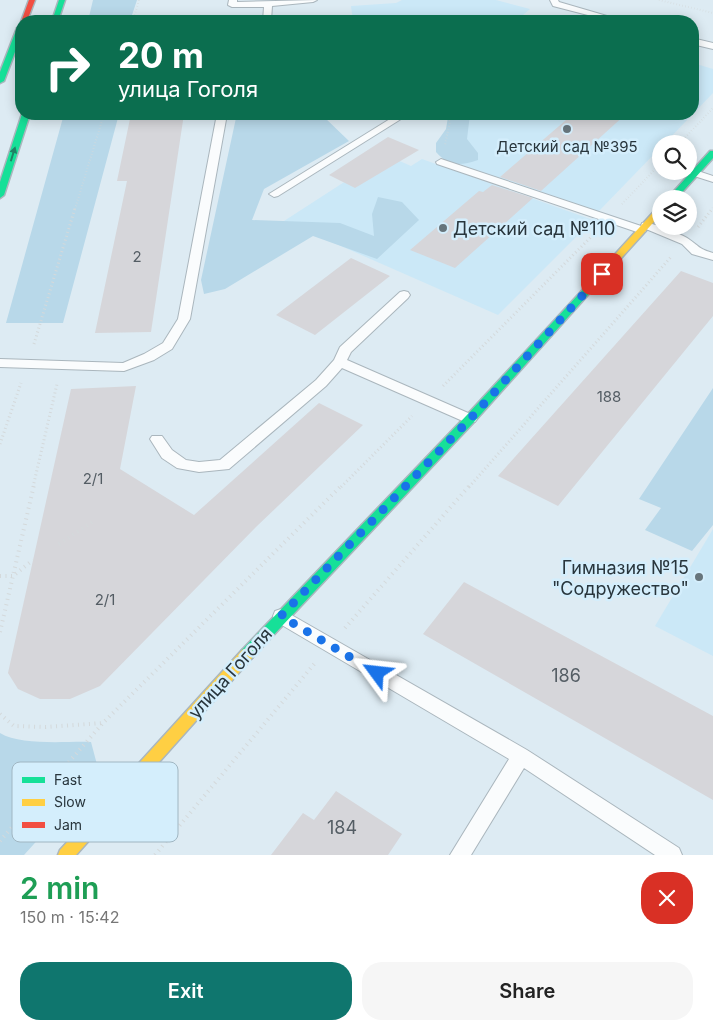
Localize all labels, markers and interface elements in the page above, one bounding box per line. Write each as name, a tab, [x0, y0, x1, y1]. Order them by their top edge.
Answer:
text: 20 m	[118, 34, 204, 76]
icon: right	[35, 35, 100, 100]
text: улица Гоголя	[118, 76, 258, 102]
marker: Детский сад №395	[561, 123, 573, 135]
map controls	[652, 135, 697, 235]
button: search	[652, 135, 697, 180]
place label: Детский сад №395	[496, 137, 638, 156]
one-way arrow	[9, 147, 17, 162]
button: layers	[652, 190, 697, 235]
place label: Детский сад №110	[453, 218, 615, 239]
marker: Детский сад №110	[437, 222, 449, 234]
house number: 2	[132, 247, 142, 266]
pin	[581, 253, 623, 295]
icon: arrive	[588, 260, 616, 288]
house number: 188	[597, 387, 621, 406]
house number: 2/1	[83, 469, 103, 488]
place label: Гимназия №15 "Содружество"	[552, 557, 689, 599]
marker: Гимназия №15 "Содружество"	[693, 571, 705, 583]
house number: 2/1	[95, 590, 115, 609]
street label: улица Гоголя	[184, 623, 276, 723]
position arrow	[350, 646, 402, 698]
house number: 186	[551, 665, 581, 686]
legend	[12, 762, 178, 842]
text: Fast	[54, 771, 82, 788]
text: Slow	[54, 793, 86, 810]
text: Jam	[54, 816, 82, 833]
house number: 184	[327, 817, 357, 838]
text: 2 min	[20, 870, 99, 906]
button: close	[641, 872, 693, 924]
text: 150 m · 15:42	[20, 907, 119, 927]
button: Exit	[20, 962, 352, 1020]
button: Share	[362, 962, 693, 1020]

